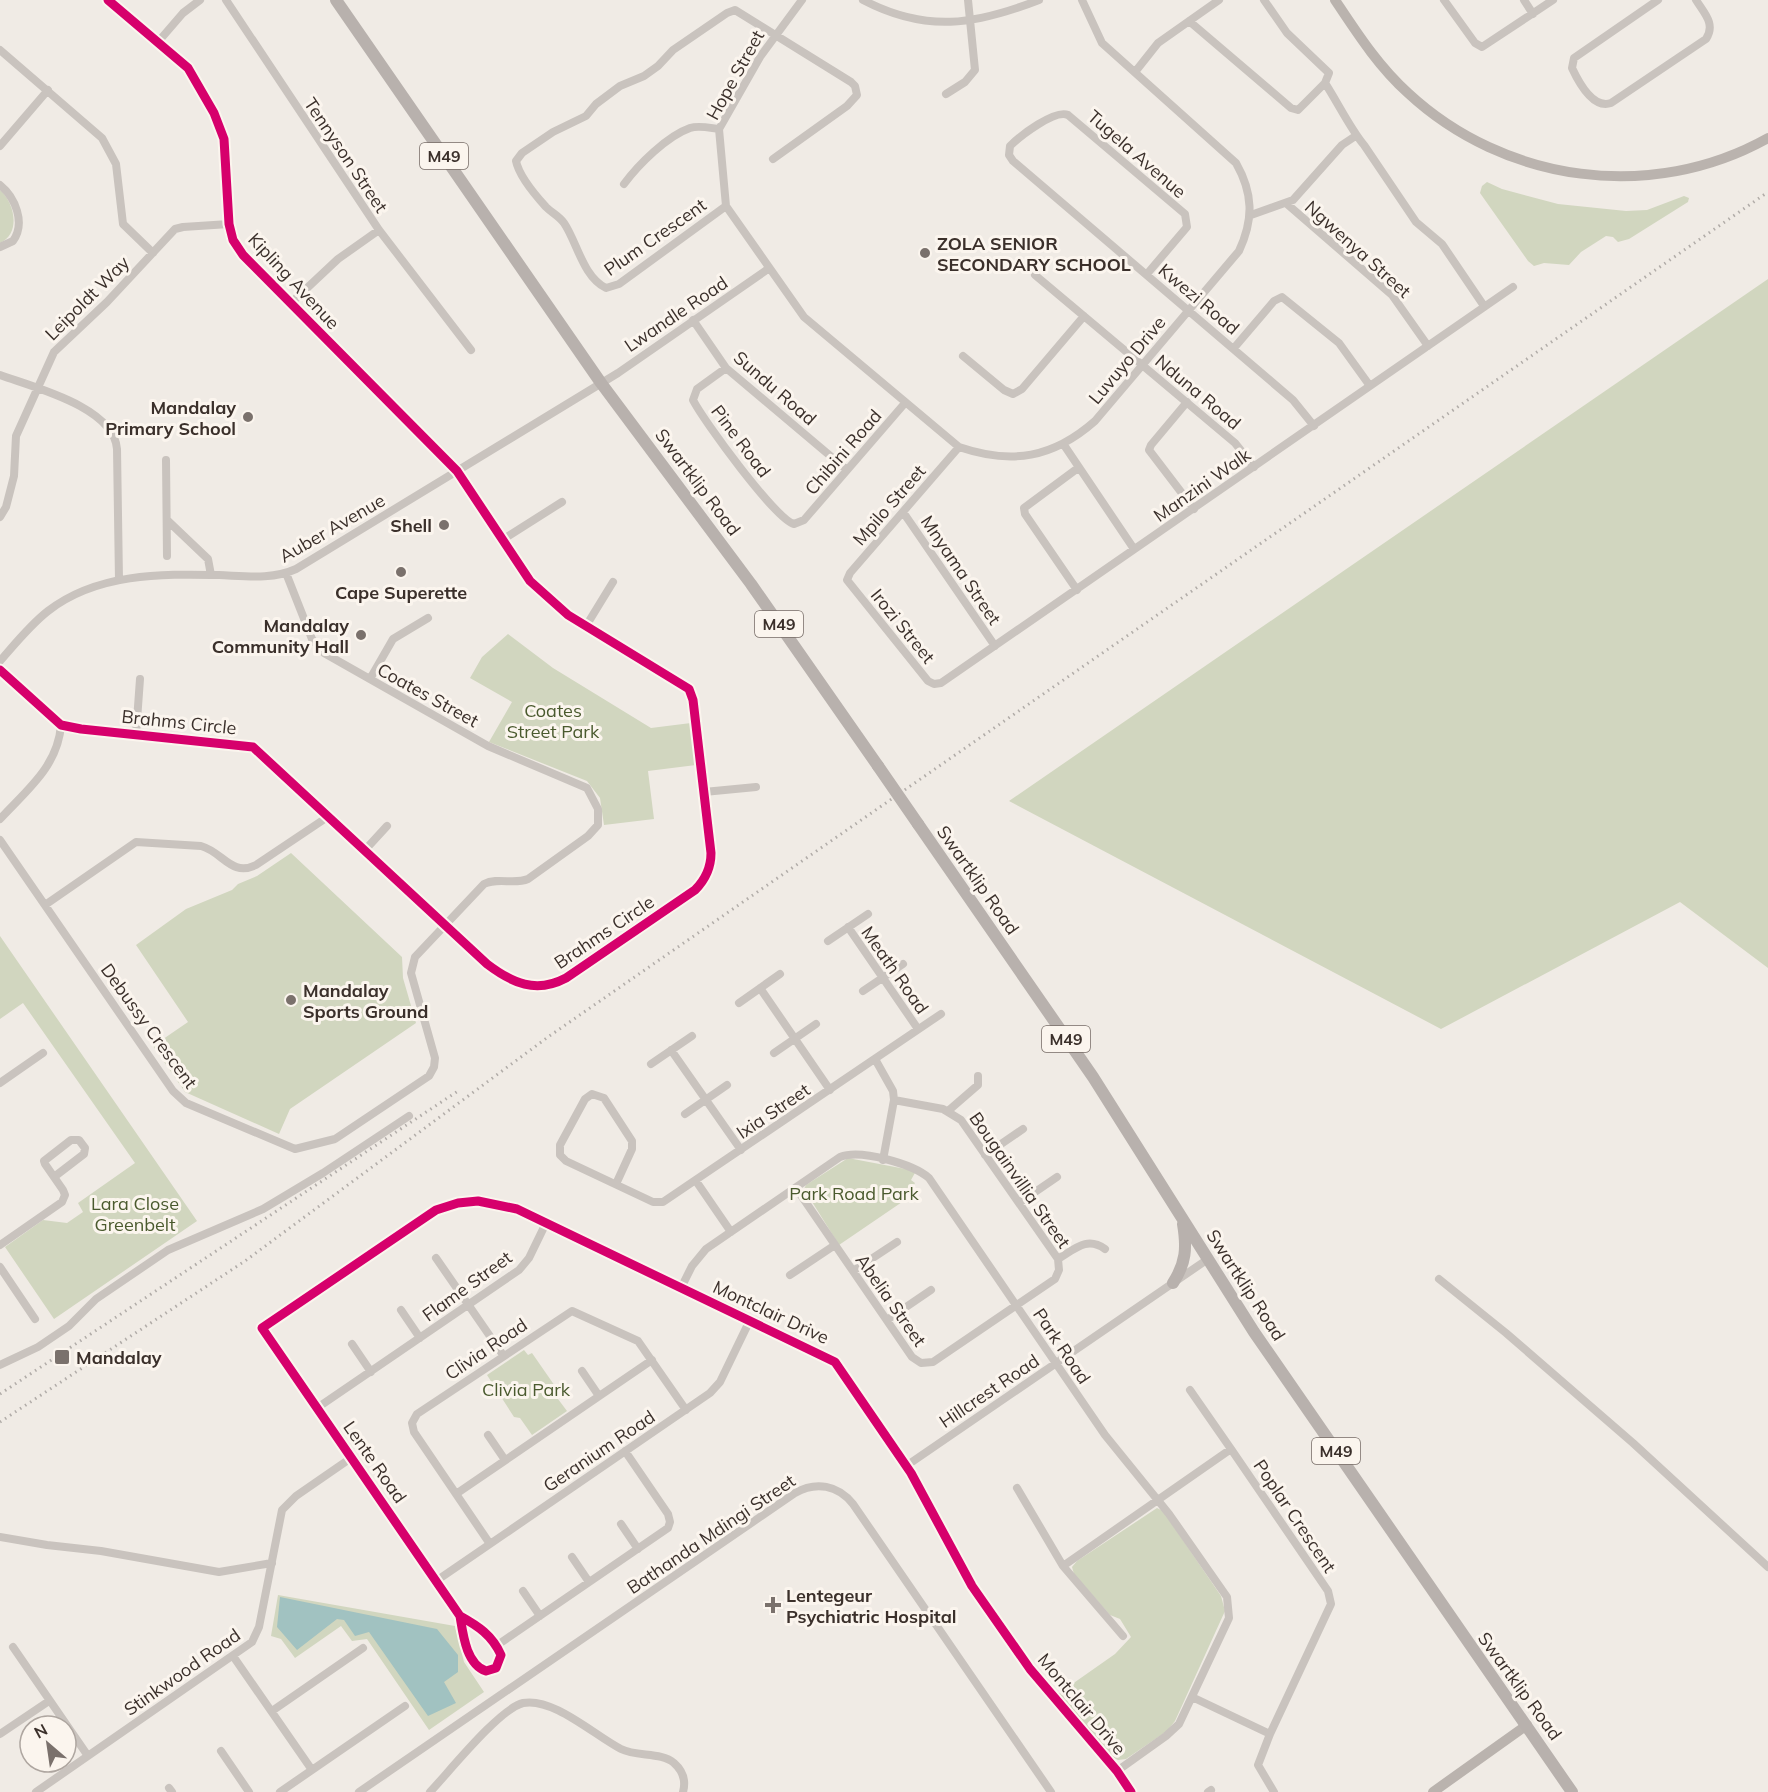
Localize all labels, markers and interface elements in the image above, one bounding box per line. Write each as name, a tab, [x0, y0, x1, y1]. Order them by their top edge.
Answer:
street label: Hope Street	[701, 26, 769, 124]
street label: Tennyson Street	[299, 93, 393, 217]
street label: Tugela Avenue	[1083, 105, 1191, 203]
road number: M49	[420, 143, 468, 169]
street label: Plum Crescent	[599, 193, 711, 281]
street label: Ngwenya Street	[1300, 195, 1416, 303]
street label: Kipling Avenue	[243, 228, 345, 334]
place label: ZOLA SENIOR SECONDARY SCHOOL	[937, 232, 1131, 276]
marker: ZOLA SENIOR SECONDARY SCHOOL	[918, 246, 932, 260]
street label: Leipoldt Way	[40, 251, 134, 345]
street label: Kwezi Road	[1154, 258, 1244, 340]
street label: Lwandle Road	[620, 271, 732, 357]
street label: Luvuyo Drive	[1084, 311, 1170, 409]
street label: Sundu Road	[729, 346, 821, 430]
street label: Nduna Road	[1150, 350, 1246, 434]
place label: Mandalay Primary School	[105, 396, 236, 440]
street label: Pine Road	[706, 400, 776, 482]
street label: Chibini Road	[800, 404, 886, 500]
marker: Mandalay Primary School	[241, 410, 255, 424]
street label: Swartklip Road	[650, 424, 746, 540]
street label: Manzini Walk	[1149, 443, 1256, 527]
street label: Mpilo Street	[848, 460, 930, 550]
street label: Auber Avenue	[275, 489, 389, 567]
street label: Mnyama Street	[916, 511, 1006, 629]
place label: Shell	[390, 514, 432, 537]
marker: Shell	[437, 518, 451, 532]
marker: Cape Superette	[394, 565, 408, 579]
place label: Cape Superette	[335, 581, 467, 604]
street label: Irozi Street	[866, 584, 940, 668]
road number: M49	[755, 611, 803, 637]
place label: Mandalay Community Hall	[212, 614, 349, 658]
marker: Mandalay Community Hall	[354, 628, 368, 642]
street label: Coates Street	[373, 658, 483, 732]
park label: Coates Street Park	[507, 699, 600, 743]
street label: Brahms Circle	[120, 705, 238, 739]
street label: Swartklip Road	[932, 821, 1024, 939]
street label: Brahms Circle	[550, 890, 658, 974]
street label: Meath Road	[856, 922, 934, 1018]
street label: Debussy Crescent	[96, 959, 202, 1093]
place label: Mandalay Sports Ground	[303, 979, 428, 1023]
marker: Mandalay Sports Ground	[284, 993, 298, 1007]
road number: M49	[1042, 1026, 1090, 1052]
street label: Ixia Street	[732, 1078, 814, 1144]
street label: Bougainvillia Street	[964, 1107, 1076, 1253]
park label: Park Road Park	[789, 1182, 919, 1205]
park label: Lara Close Greenbelt	[91, 1192, 179, 1236]
street label: Swartklip Road	[1201, 1225, 1291, 1345]
street label: Flame Street	[418, 1246, 516, 1326]
street label: Abelia Street	[851, 1249, 931, 1351]
street label: Montclair Drive	[709, 1275, 833, 1349]
street label: Park Road	[1028, 1304, 1096, 1388]
street label: Clivia Road	[440, 1313, 532, 1385]
place label: Mandalay	[76, 1346, 162, 1369]
marker: Mandalay	[53, 1348, 71, 1366]
street label: Hillcrest Road	[935, 1349, 1043, 1433]
park label: Clivia Park	[482, 1378, 571, 1401]
street label: Geranium Road	[539, 1405, 659, 1497]
street label: Lente Road	[338, 1417, 412, 1507]
road number: M49	[1312, 1438, 1360, 1464]
street label: Poplar Crescent	[1249, 1455, 1341, 1577]
street label: Bathanda Mdingi Street	[622, 1469, 800, 1599]
place label: Lentegeur Psychiatric Hospital	[786, 1584, 957, 1628]
marker: Lentegeur Psychiatric Hospital	[764, 1596, 782, 1614]
street label: Stinkwood Road	[119, 1623, 245, 1721]
street label: Swartklip Road	[1473, 1627, 1567, 1745]
street label: Montclair Drive	[1033, 1649, 1131, 1759]
north arrow	[18, 1714, 78, 1774]
text: N	[31, 1719, 51, 1743]

